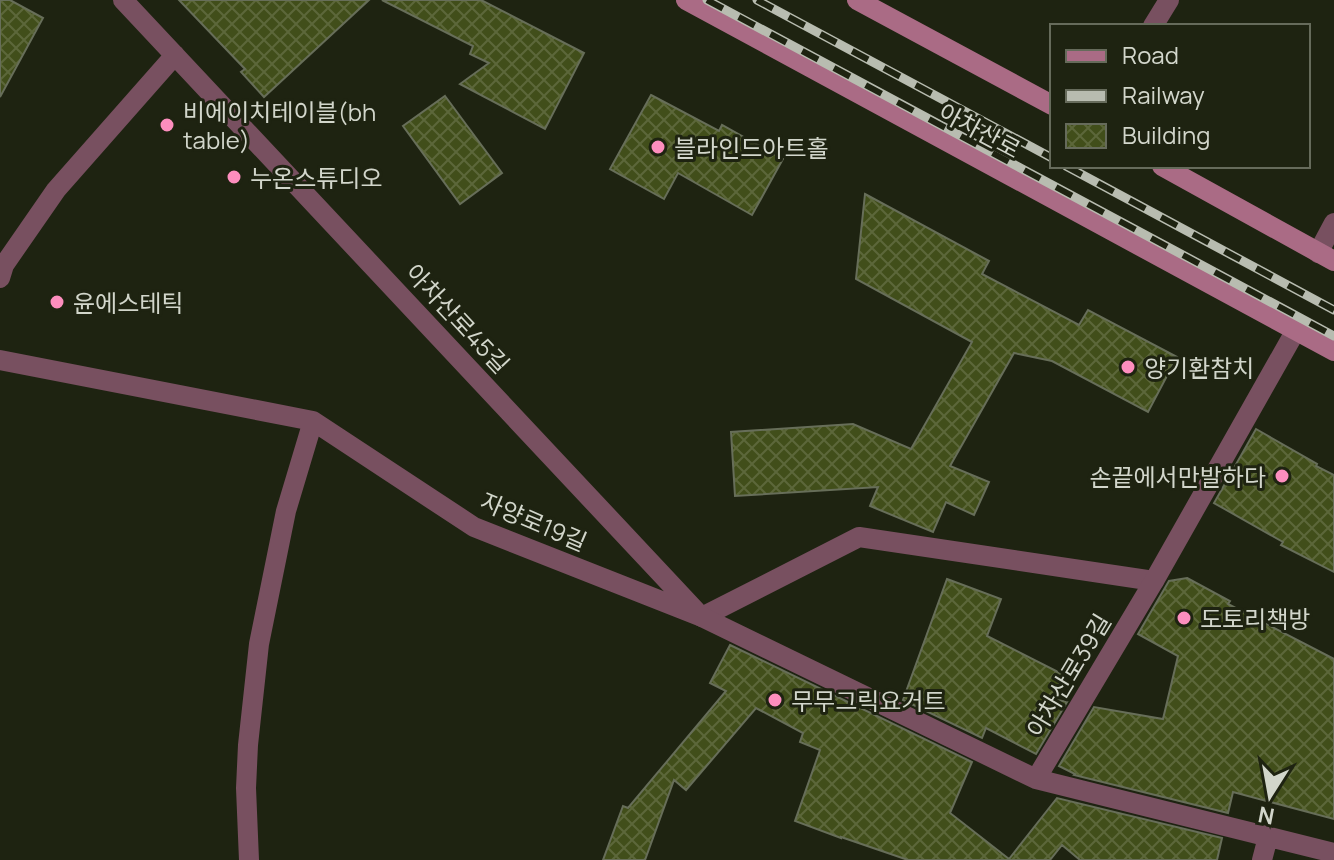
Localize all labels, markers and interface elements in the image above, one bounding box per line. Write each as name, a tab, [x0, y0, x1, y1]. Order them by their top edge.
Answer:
legend	[1050, 24, 1310, 168]
text: Road	[1122, 38, 1179, 71]
text: Railway	[1122, 78, 1205, 111]
place label: 비에이치테이블(bh table)	[183, 95, 376, 156]
street label: 아차산로	[933, 95, 1027, 165]
marker: 비에이치테이블(bh table)	[158, 116, 176, 134]
text: Building	[1122, 118, 1210, 151]
place label: 블라인드아트홀	[674, 131, 829, 164]
marker: 블라인드아트홀	[649, 138, 667, 156]
place label: 누온스튜디오	[250, 161, 382, 194]
marker: 누온스튜디오	[225, 168, 243, 186]
street label: 아차산로45길	[399, 256, 517, 380]
place label: 윤에스테틱	[73, 286, 183, 319]
marker: 윤에스테틱	[48, 293, 66, 311]
place label: 양기환참치	[1144, 351, 1254, 384]
marker: 양기환참치	[1119, 358, 1137, 376]
place label: 손끝에서만발하다	[1089, 460, 1266, 493]
marker: 손끝에서만발하다	[1273, 467, 1291, 485]
street label: 자양로19길	[476, 484, 592, 558]
place label: 도토리책방	[1200, 602, 1310, 635]
street label: 아차산로39길	[1018, 607, 1118, 743]
marker: 도토리책방	[1175, 609, 1193, 627]
place label: 무무그릭요거트	[791, 684, 946, 717]
marker: 무무그릭요거트	[766, 691, 784, 709]
north arrow	[1230, 756, 1310, 836]
text: N	[1256, 799, 1277, 832]

